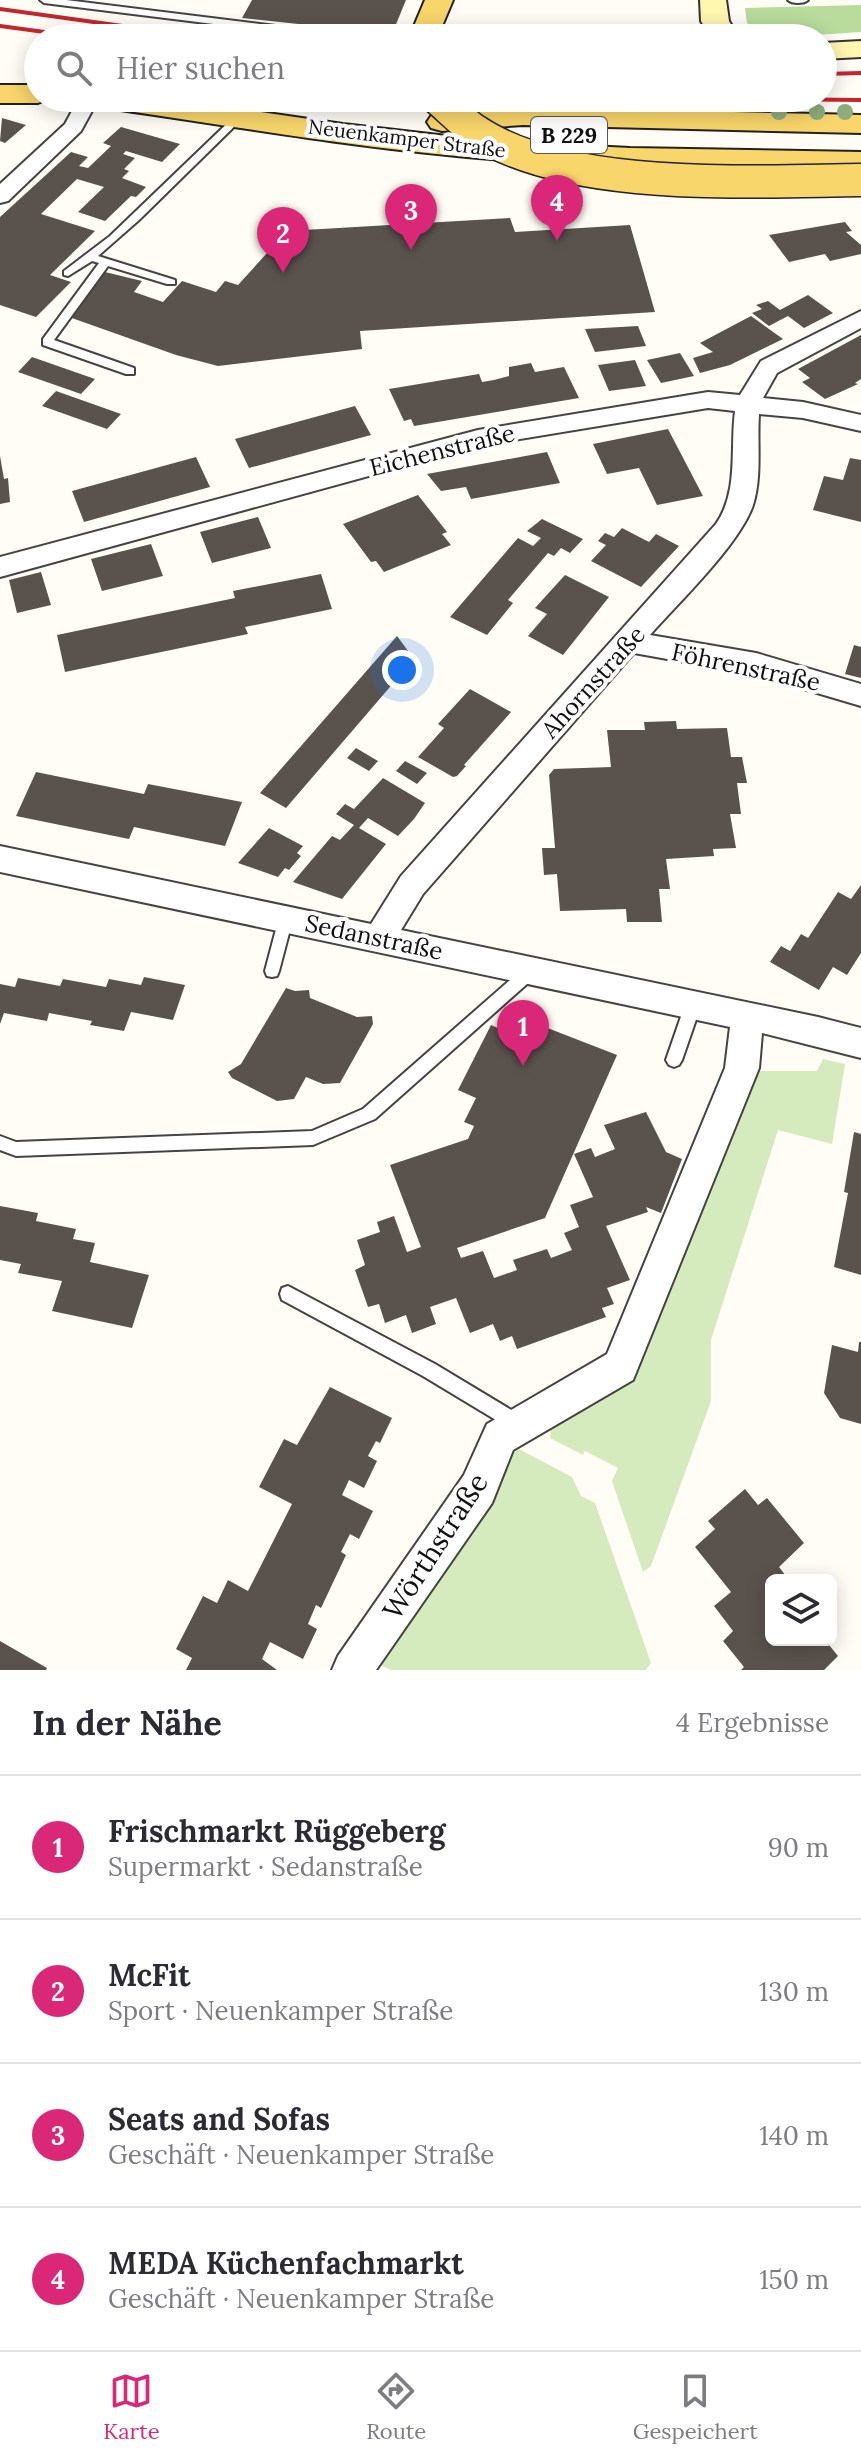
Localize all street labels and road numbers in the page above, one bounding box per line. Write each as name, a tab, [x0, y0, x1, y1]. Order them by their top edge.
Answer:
street label: Neuenkamper Straße	[307, 113, 507, 163]
road number: B 229	[531, 117, 607, 153]
street label: Eichenstraße	[366, 417, 518, 483]
street label: Ahornstraße	[534, 619, 652, 745]
street label: Föhrenstraße	[669, 636, 823, 698]
street label: Sedanstraße	[302, 907, 446, 967]
street label: Wörthstraße	[374, 1466, 496, 1626]

